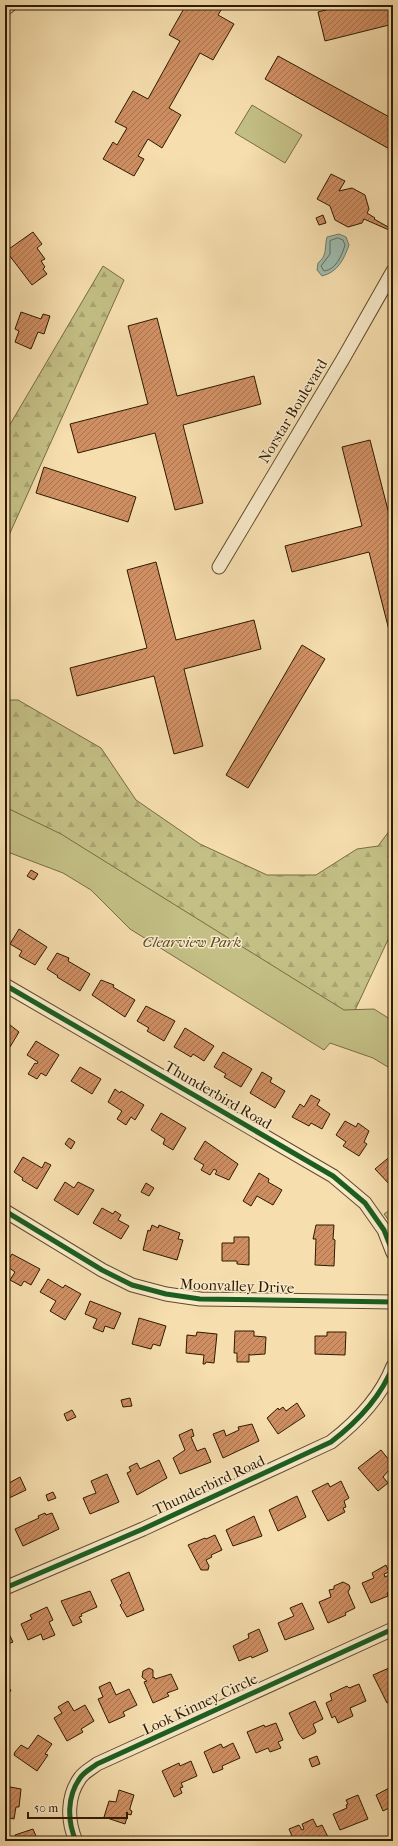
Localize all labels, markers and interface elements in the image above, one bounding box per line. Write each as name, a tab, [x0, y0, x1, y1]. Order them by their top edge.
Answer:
street label: Norstar Boulevard	[255, 355, 332, 466]
park label: Clearview Park	[143, 933, 242, 951]
street label: Thunderbird Road	[161, 1057, 276, 1133]
street label: Moonvalley Drive	[179, 1275, 295, 1297]
street label: Thunderbird Road	[150, 1451, 268, 1519]
street label: Look Kinney Circle	[140, 1669, 261, 1739]
scale bar	[28, 1794, 127, 1820]
text: 50 m	[34, 1801, 58, 1815]

